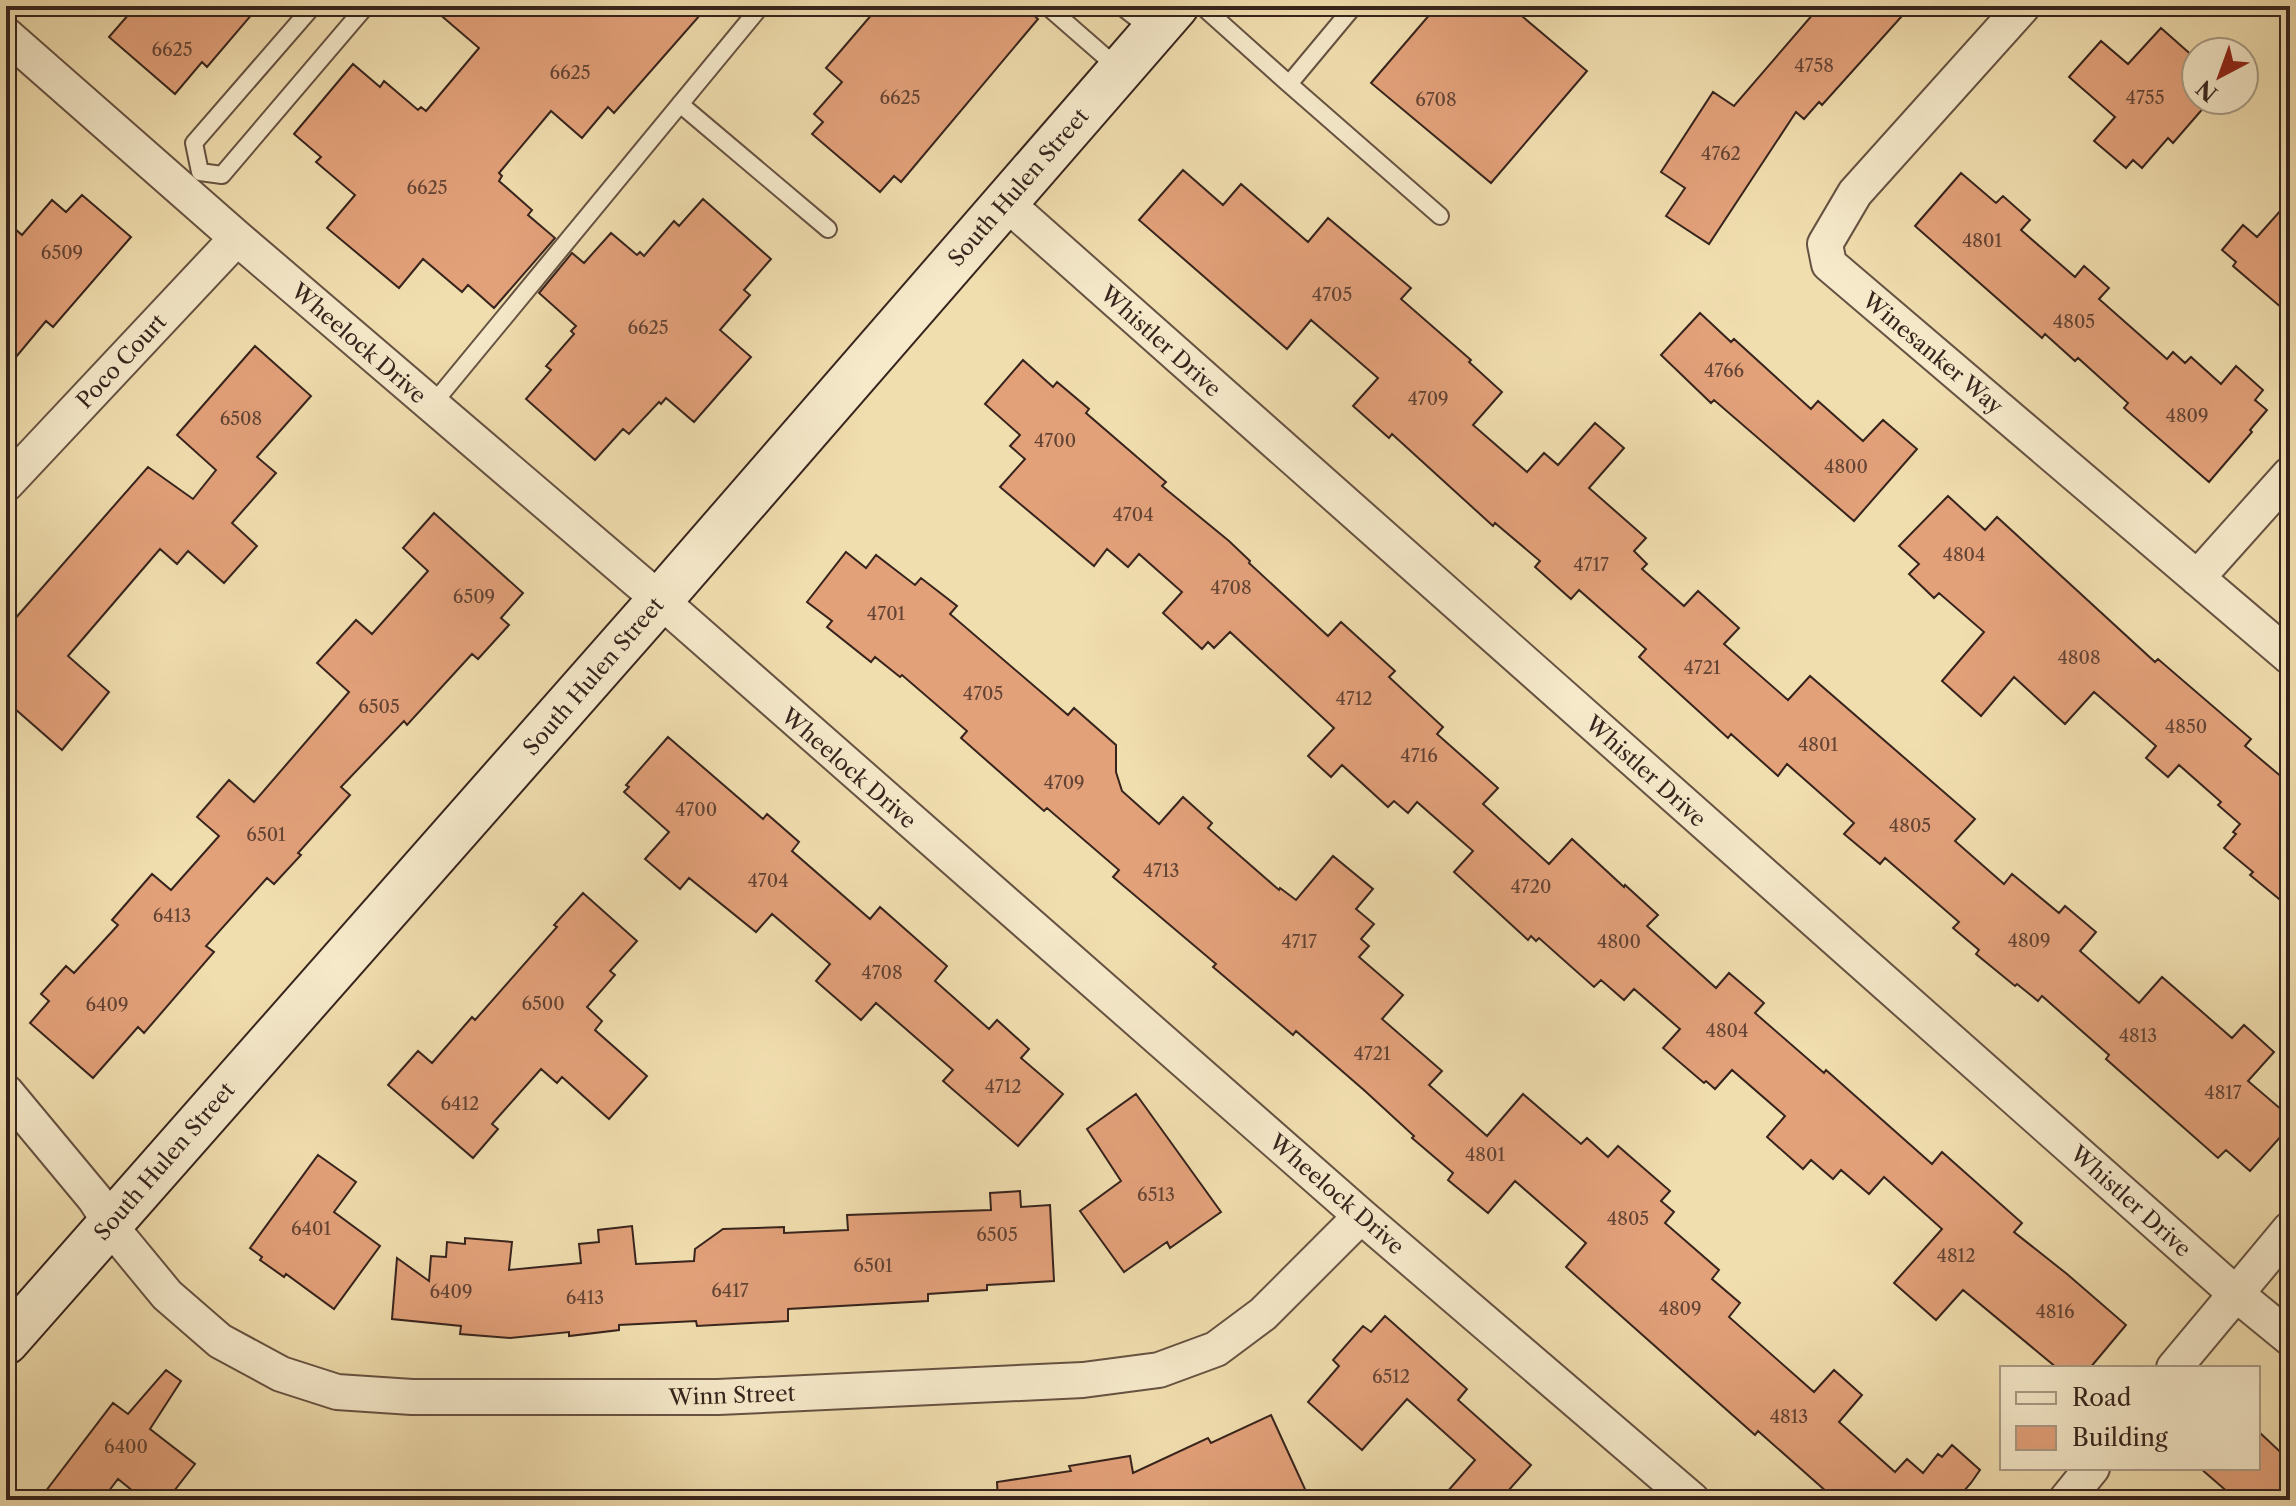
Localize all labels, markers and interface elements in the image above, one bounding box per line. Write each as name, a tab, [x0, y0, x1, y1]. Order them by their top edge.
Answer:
north arrow	[2180, 36, 2260, 116]
house number: 6625	[151, 39, 193, 61]
house number: 4758	[1794, 55, 1834, 77]
house number: 6625	[549, 62, 591, 84]
text: N	[2191, 74, 2223, 107]
house number: 6625	[879, 87, 921, 109]
house number: 4755	[2126, 87, 2164, 109]
house number: 6708	[1415, 89, 1457, 111]
street label: South Hulen Street	[942, 103, 1094, 272]
house number: 4762	[1701, 143, 1741, 165]
house number: 6625	[406, 177, 448, 199]
house number: 4801	[1962, 230, 2002, 252]
house number: 6509	[41, 242, 83, 264]
street label: Wheelock Drive	[285, 277, 432, 409]
street label: Whistler Drive	[1094, 279, 1227, 403]
house number: 4705	[1312, 284, 1352, 306]
street label: Winesanker Way	[1856, 286, 2009, 421]
street label: Poco Court	[71, 308, 172, 414]
house number: 4805	[2053, 311, 2095, 333]
house number: 6625	[627, 317, 669, 339]
house number: 4766	[1704, 360, 1744, 382]
house number: 4709	[1407, 388, 1449, 410]
house number: 4809	[2165, 405, 2209, 427]
house number: 6508	[220, 408, 262, 430]
house number: 4700	[1034, 430, 1076, 452]
house number: 4800	[1824, 456, 1868, 478]
house number: 4704	[1112, 504, 1154, 526]
house number: 4804	[1943, 544, 1985, 566]
house number: 4717	[1573, 554, 1609, 576]
house number: 4708	[1210, 577, 1252, 599]
house number: 6509	[453, 586, 495, 608]
street label: South Hulen Street	[517, 592, 669, 761]
house number: 4701	[867, 603, 906, 625]
house number: 4808	[2057, 647, 2101, 669]
house number: 4721	[1683, 657, 1721, 679]
house number: 4705	[963, 683, 1003, 705]
house number: 4712	[1335, 688, 1373, 710]
house number: 6505	[358, 696, 400, 718]
street label: Wheelock Drive	[775, 702, 922, 834]
street label: Whistler Drive	[1579, 709, 1712, 833]
house number: 4850	[2165, 716, 2207, 738]
house number: 4801	[1798, 734, 1838, 756]
house number: 4716	[1400, 745, 1438, 767]
house number: 4709	[1043, 772, 1085, 794]
house number: 4700	[675, 799, 717, 821]
house number: 4805	[1889, 815, 1931, 837]
house number: 6501	[246, 824, 286, 846]
house number: 4713	[1143, 860, 1179, 882]
house number: 4704	[747, 870, 789, 892]
house number: 4720	[1510, 876, 1552, 898]
house number: 6413	[153, 905, 191, 927]
house number: 4809	[2007, 930, 2051, 952]
house number: 4717	[1281, 931, 1317, 953]
house number: 4800	[1597, 931, 1641, 953]
house number: 4708	[861, 962, 903, 984]
house number: 6500	[521, 993, 565, 1015]
house number: 6409	[86, 994, 128, 1016]
house number: 4804	[1706, 1020, 1748, 1042]
house number: 4813	[2119, 1025, 2157, 1047]
house number: 4721	[1353, 1043, 1391, 1065]
house number: 4712	[984, 1076, 1022, 1098]
street label: South Hulen Street	[88, 1077, 240, 1246]
house number: 4817	[2204, 1082, 2242, 1104]
house number: 6412	[441, 1093, 479, 1115]
street label: Wheelock Drive	[1263, 1128, 1410, 1260]
street label: Whistler Drive	[2064, 1139, 2197, 1263]
house number: 4801	[1465, 1144, 1505, 1166]
house number: 6513	[1137, 1184, 1175, 1206]
house number: 4805	[1607, 1208, 1649, 1230]
house number: 6401	[291, 1218, 331, 1240]
house number: 6505	[976, 1224, 1018, 1246]
house number: 4812	[1937, 1245, 1976, 1267]
house number: 6501	[853, 1255, 893, 1277]
house number: 6417	[711, 1280, 749, 1302]
house number: 6409	[430, 1281, 472, 1303]
house number: 6413	[566, 1287, 604, 1309]
house number: 4809	[1658, 1298, 1702, 1320]
house number: 4816	[2035, 1301, 2075, 1323]
house number: 6512	[1372, 1366, 1410, 1388]
legend	[2000, 1366, 2260, 1470]
street label: Winn Street	[667, 1380, 796, 1411]
text: Road	[2072, 1383, 2132, 1412]
house number: 4813	[1770, 1406, 1808, 1428]
text: Building	[2072, 1423, 2168, 1452]
house number: 6400	[104, 1436, 148, 1458]

